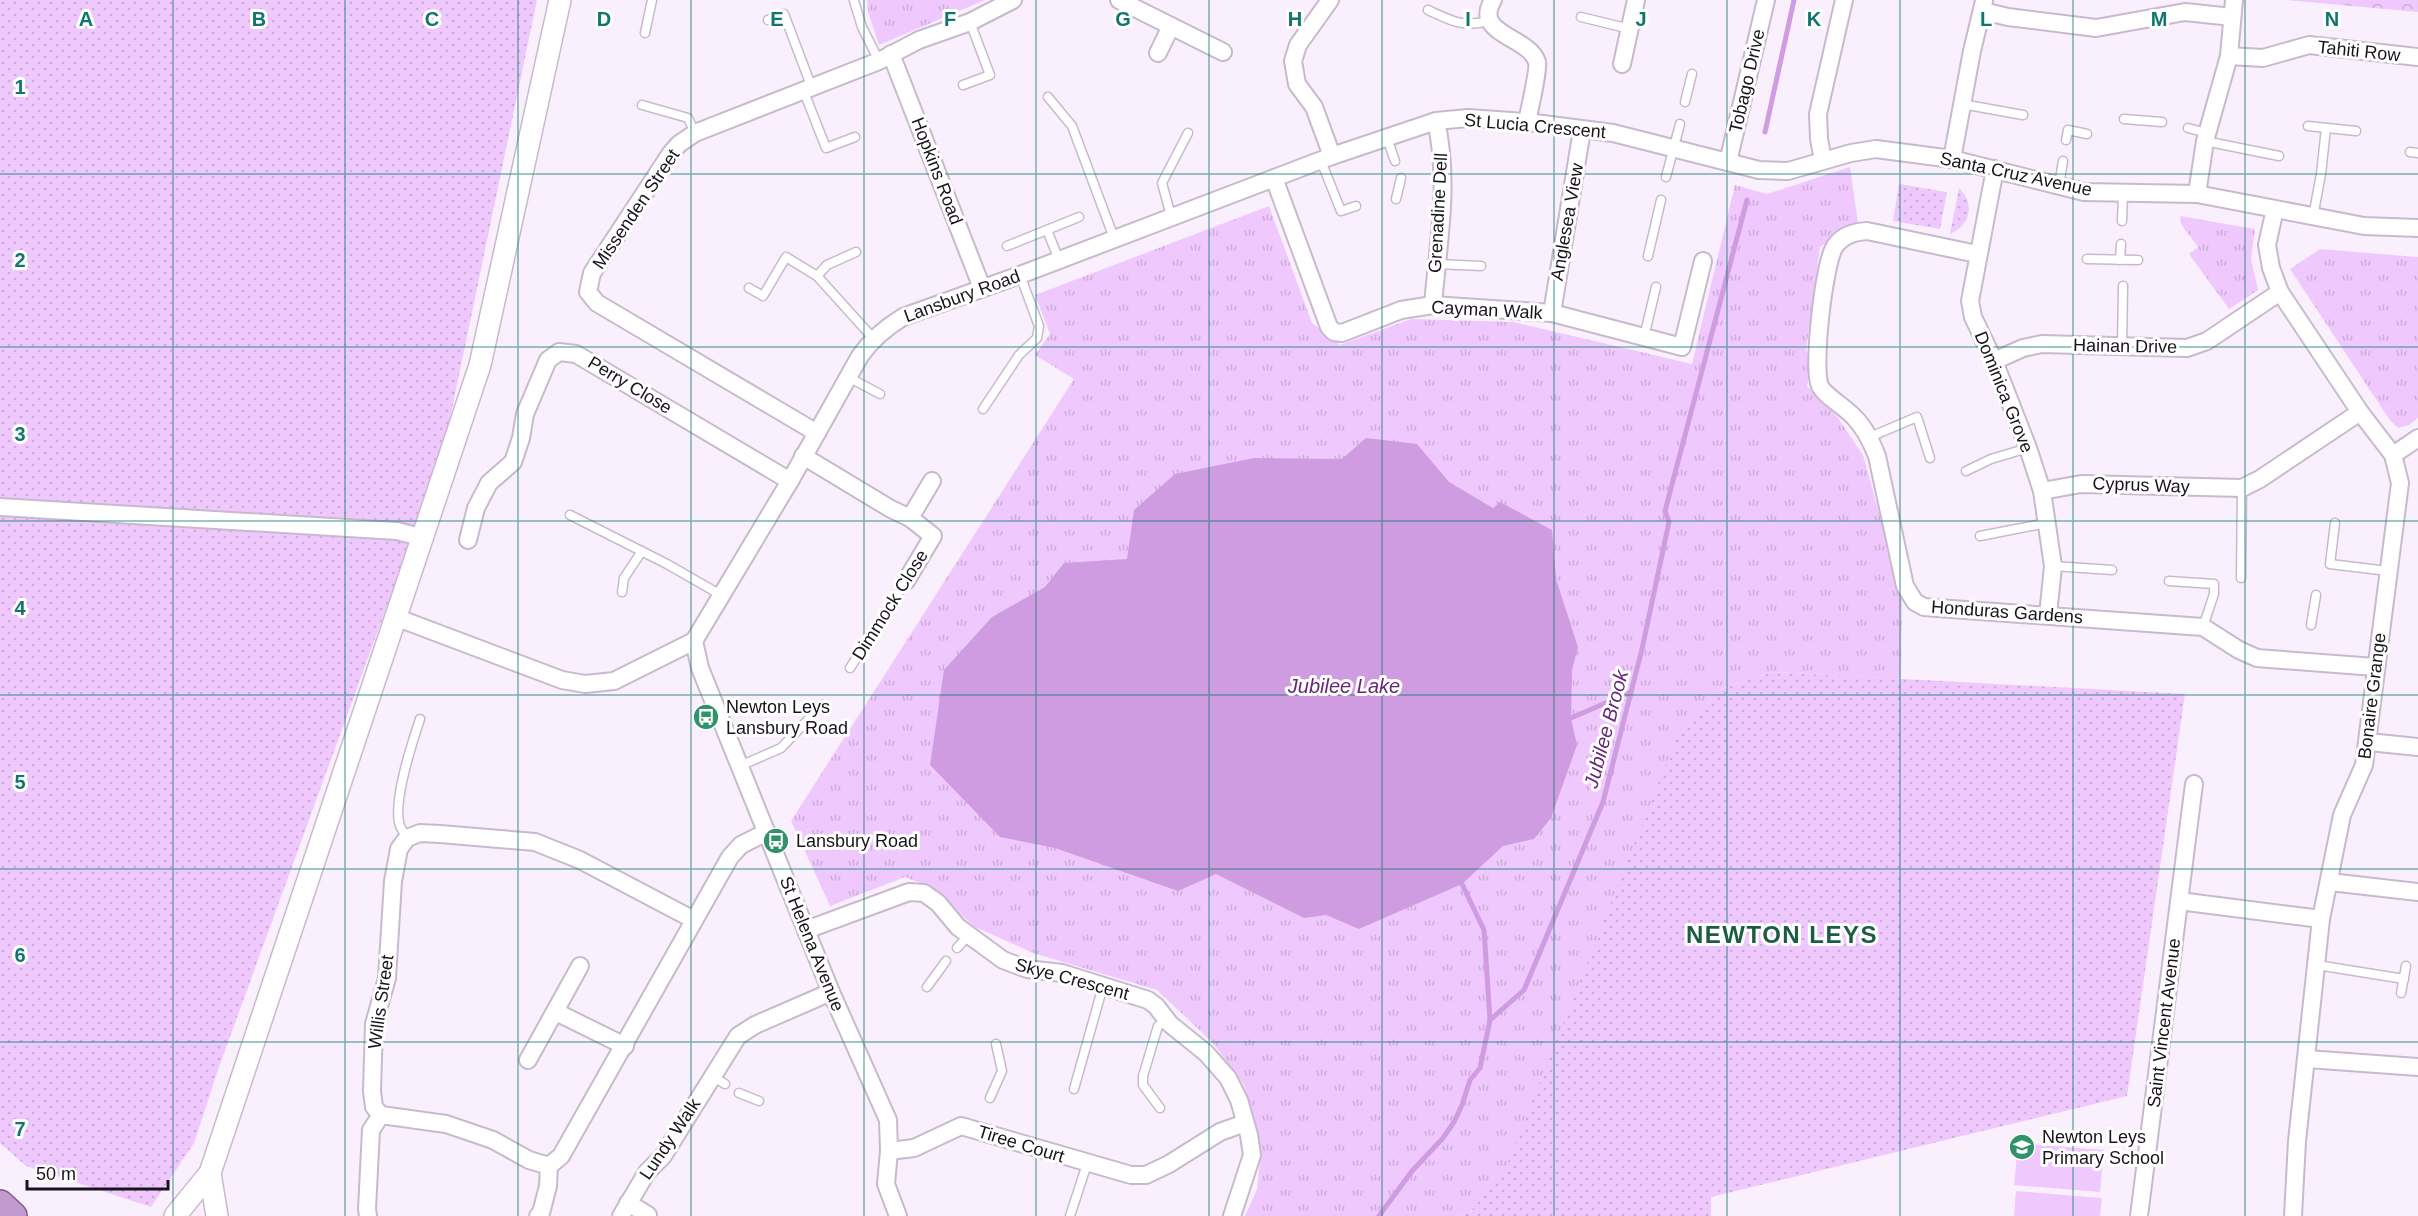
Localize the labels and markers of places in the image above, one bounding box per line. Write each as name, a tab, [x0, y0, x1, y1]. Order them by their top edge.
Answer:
place label: Newton Leys Lansbury Road	[726, 697, 848, 738]
bus stop icon: Newton Leys Lansbury Road	[691, 702, 721, 732]
bus stop icon: Lansbury Road	[761, 826, 791, 856]
place label: Lansbury Road	[796, 831, 918, 851]
place label: Newton Leys Primary School	[2042, 1127, 2164, 1168]
school or university icon: Newton Leys Primary School	[2007, 1132, 2037, 1162]

